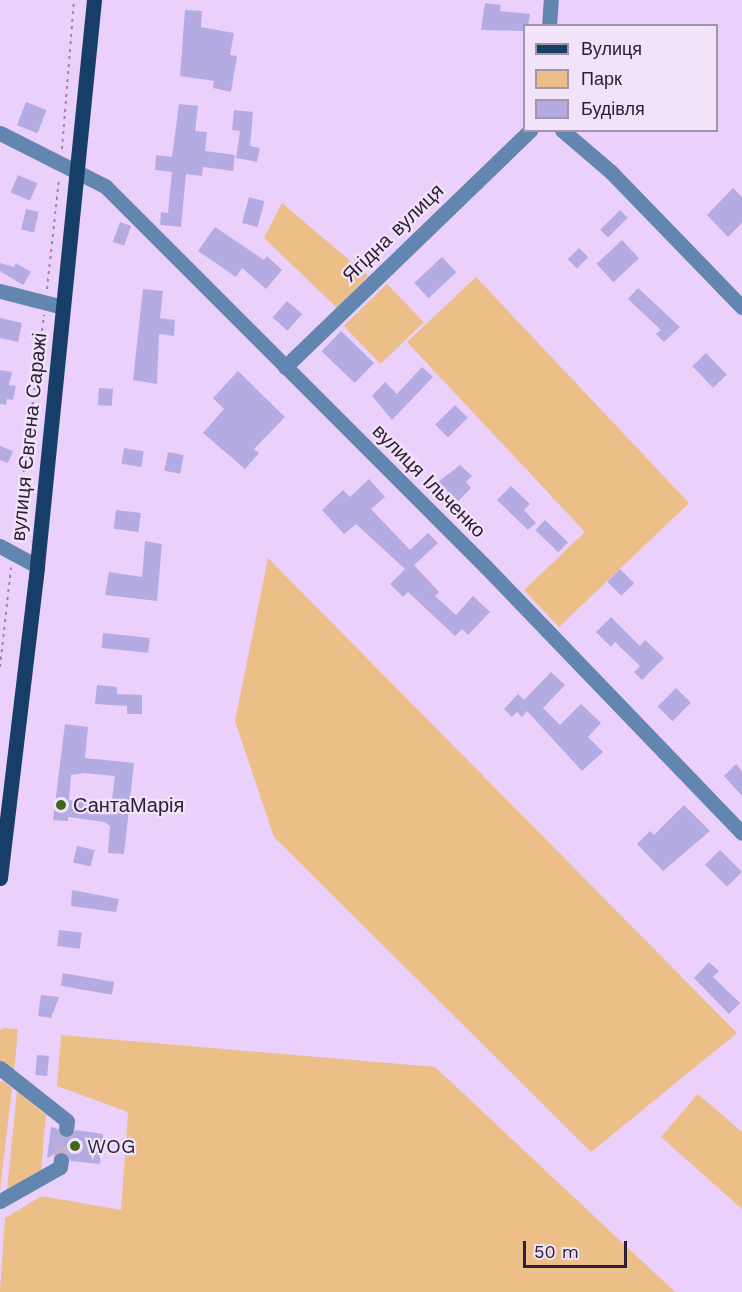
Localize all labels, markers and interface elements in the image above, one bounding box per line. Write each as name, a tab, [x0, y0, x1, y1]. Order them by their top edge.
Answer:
legend	[523, 24, 718, 132]
text: Вулиця	[581, 38, 642, 59]
text: Парк	[581, 68, 622, 89]
text: Будівля	[581, 98, 645, 119]
street label: Ягідна вулиця	[337, 179, 449, 287]
street label: вулиця Євгена Саражі	[6, 332, 52, 542]
street label: вулиця Ільченко	[367, 419, 491, 543]
place label: СантаМарія	[73, 793, 184, 817]
marker: СантаМарія	[54, 798, 68, 812]
place label: WOG	[87, 1134, 135, 1158]
marker: WOG	[68, 1139, 82, 1153]
scale bar	[526, 1229, 630, 1267]
text: 50 m	[534, 1241, 579, 1262]

